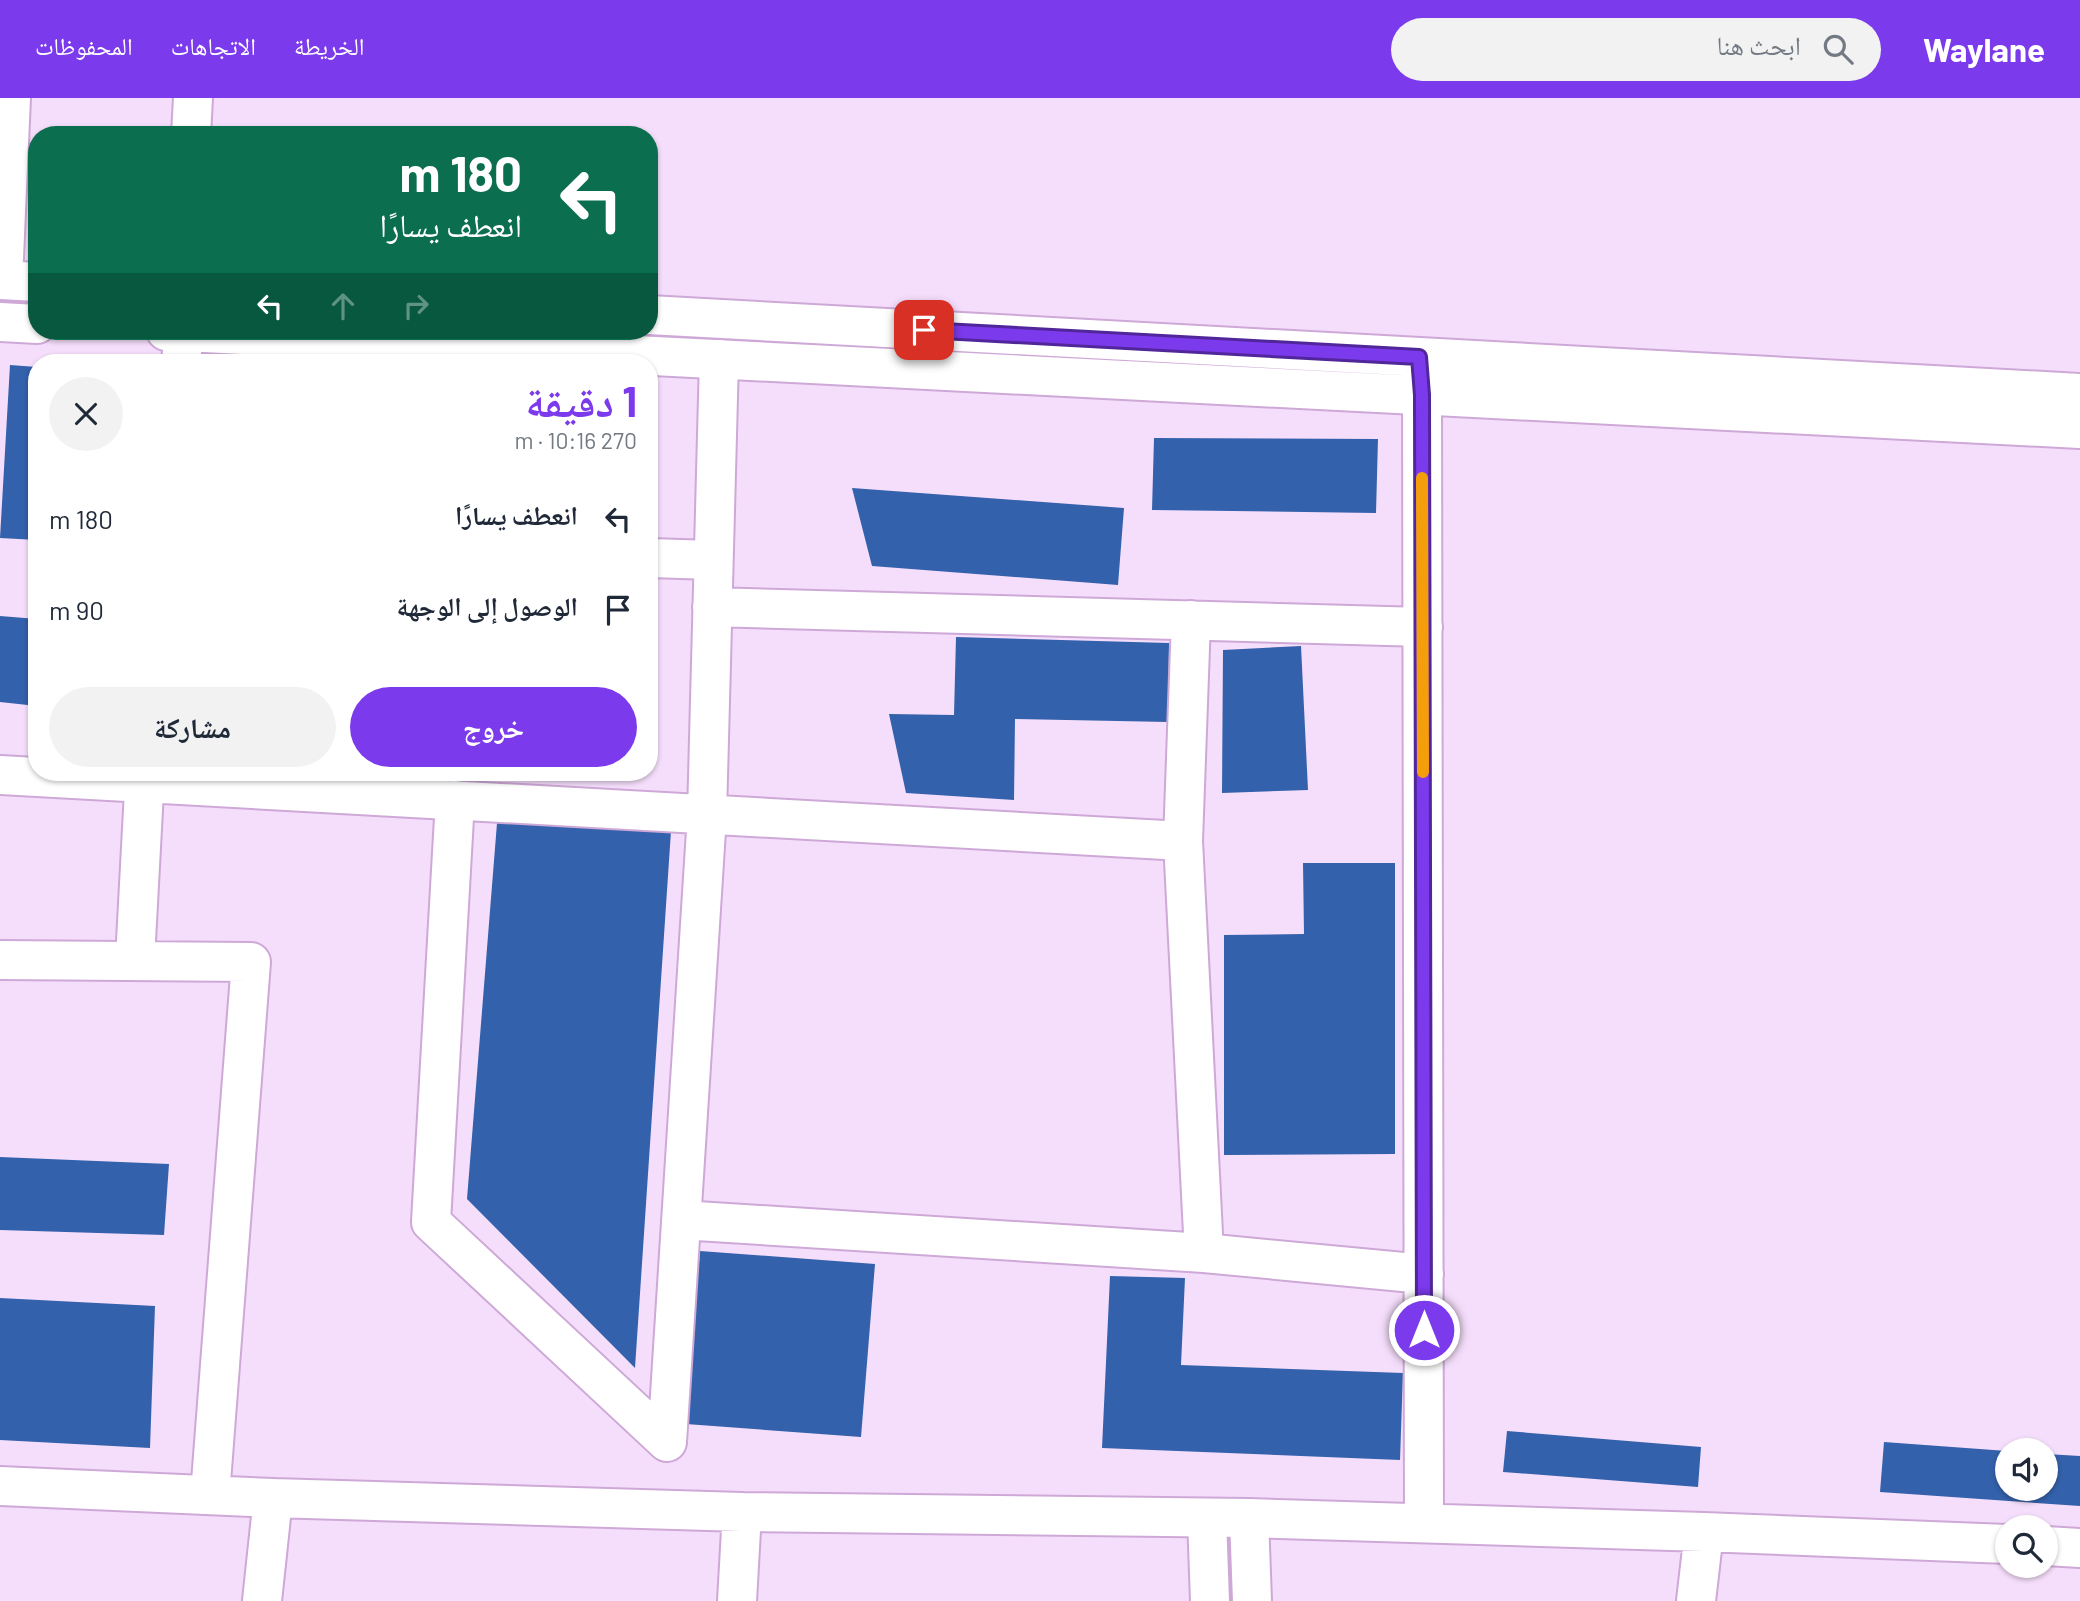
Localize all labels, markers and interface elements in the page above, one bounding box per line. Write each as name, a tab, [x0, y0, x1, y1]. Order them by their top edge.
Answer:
search box	[1391, 18, 1881, 81]
text: ابحث هنا	[1716, 29, 1801, 60]
text: Waylane	[1923, 29, 2045, 69]
icon: search	[1819, 30, 1857, 68]
text: المحفوظات	[35, 31, 133, 60]
text: الاتجاهات	[171, 31, 256, 60]
text: الخريطة	[294, 31, 365, 60]
text: 180 m	[399, 143, 522, 202]
icon: left	[546, 154, 637, 245]
text: انعطف يسارًا	[379, 205, 522, 243]
icon: left	[251, 287, 289, 325]
icon: ahead	[324, 287, 362, 325]
icon: right	[397, 287, 435, 325]
pin	[894, 300, 954, 360]
icon: arrive	[905, 311, 943, 349]
text: 1 دقيقة	[526, 375, 637, 425]
button: close	[49, 377, 123, 451]
text: 270 m · 10:16	[514, 426, 637, 454]
text: انعطف يسارًا	[455, 499, 578, 530]
icon: left	[599, 500, 637, 538]
text: 180 m	[49, 503, 113, 534]
text: الوصول إلى الوجهة	[397, 590, 578, 621]
icon: arrive	[599, 591, 637, 629]
text: 90 m	[49, 594, 104, 625]
button: مشاركة	[49, 687, 336, 767]
button: خروج	[350, 687, 637, 767]
position arrow	[1387, 1293, 1461, 1367]
map controls	[1995, 1438, 2058, 1578]
button: sound	[1995, 1438, 2058, 1501]
button: search	[1995, 1515, 2058, 1578]

